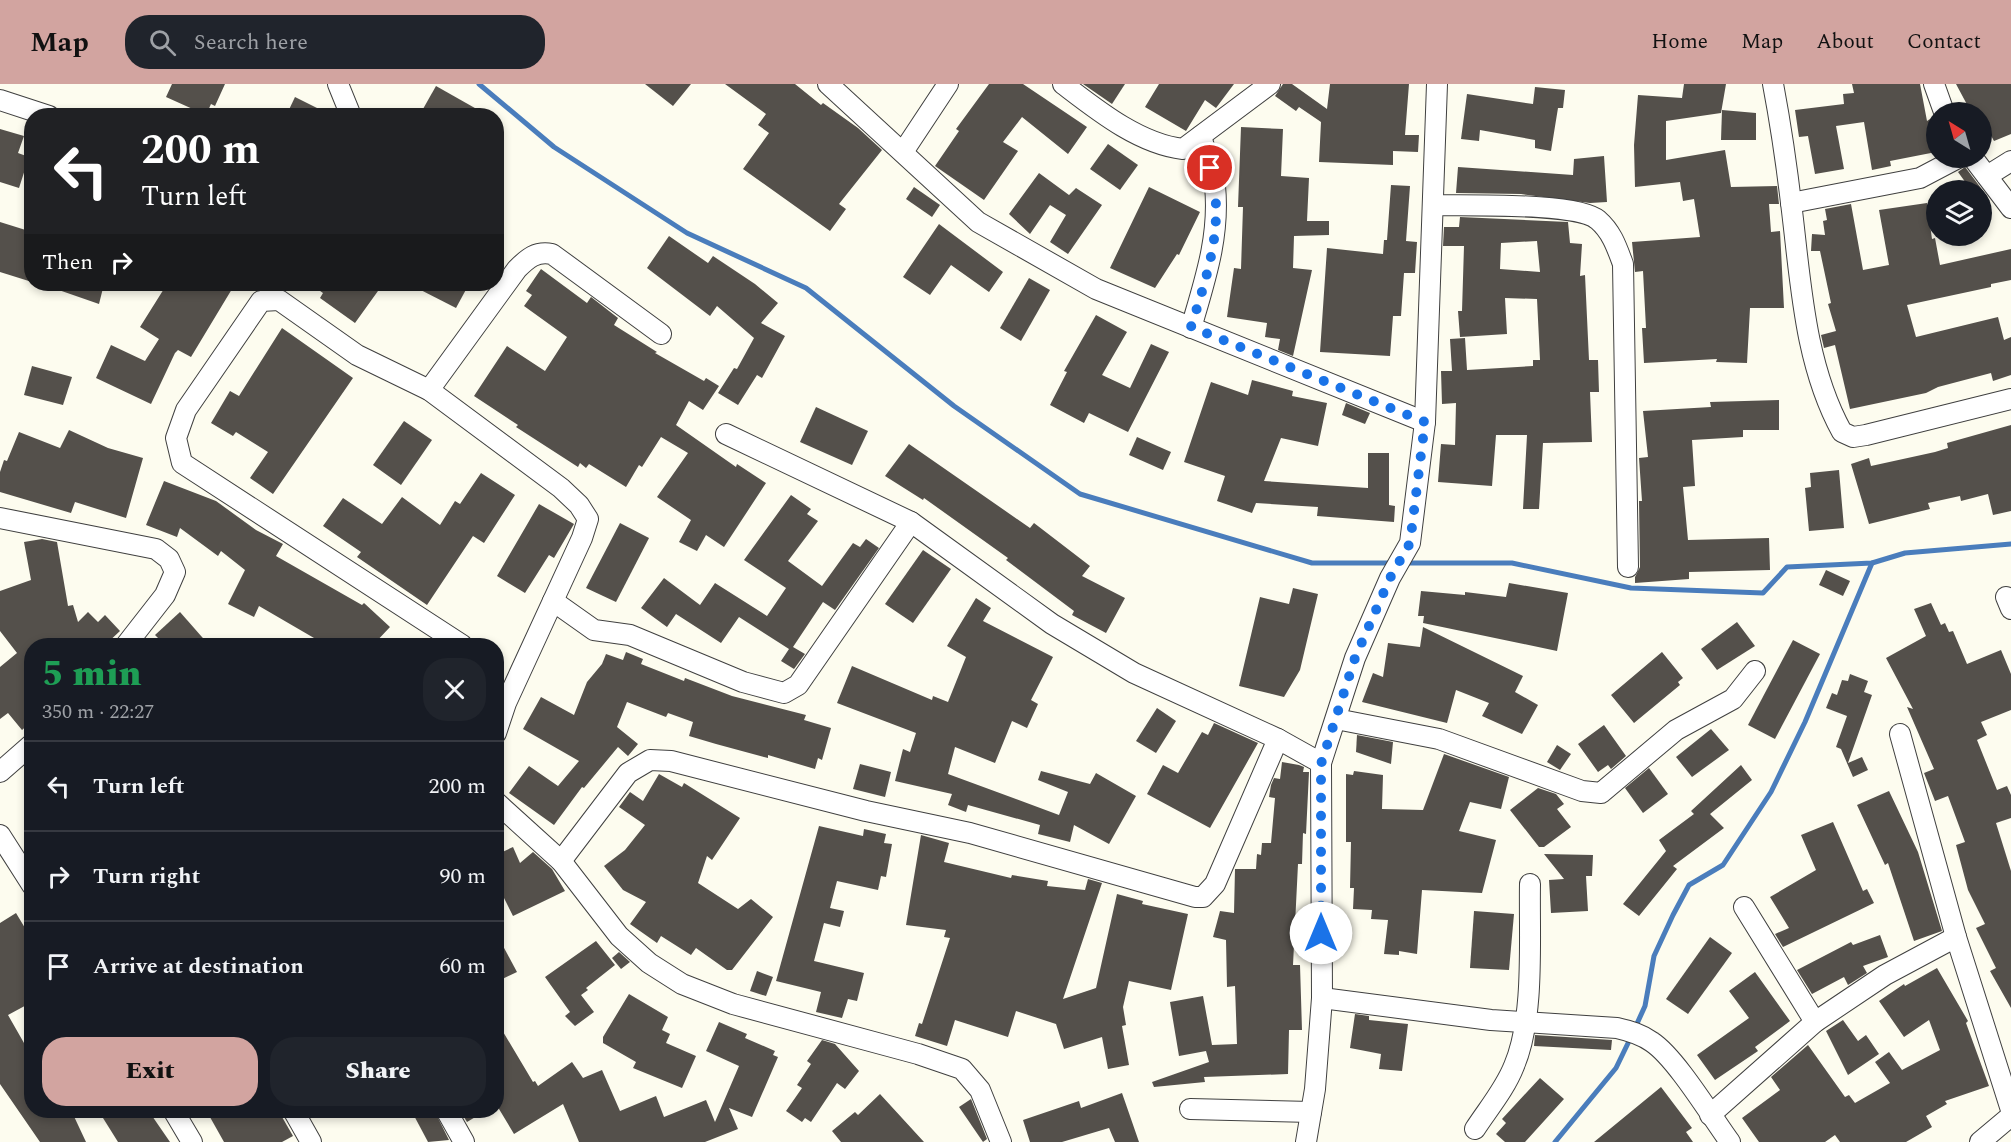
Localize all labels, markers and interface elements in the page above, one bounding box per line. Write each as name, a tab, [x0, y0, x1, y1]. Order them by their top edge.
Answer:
search box	[125, 15, 545, 69]
text: Map	[30, 21, 89, 64]
icon: search	[146, 26, 179, 59]
text: Search here	[194, 26, 308, 59]
text: Home	[1651, 26, 1708, 58]
text: Map	[1741, 26, 1783, 58]
text: About	[1816, 26, 1874, 58]
text: Contact	[1907, 26, 1981, 58]
north arrow	[1926, 102, 1992, 168]
map controls	[1926, 102, 1992, 246]
text: 200 m	[141, 119, 260, 182]
icon: left	[42, 132, 120, 210]
pin	[1184, 142, 1235, 193]
icon: arrive	[1193, 151, 1226, 184]
text: Turn left	[141, 176, 247, 218]
button: layers	[1926, 180, 1992, 246]
text: Then	[42, 246, 93, 279]
icon: right	[105, 246, 138, 279]
text: 5 min	[42, 647, 142, 702]
button: close	[423, 658, 486, 721]
text: 350 m · 22:27	[42, 697, 154, 727]
icon: left	[42, 770, 75, 803]
text: Turn left	[93, 770, 185, 803]
text: 200 m	[429, 770, 486, 803]
icon: right	[42, 860, 75, 893]
text: Turn right	[93, 860, 200, 893]
text: 90 m	[440, 860, 486, 893]
position arrow	[1289, 901, 1353, 965]
icon: arrive	[42, 950, 75, 983]
text: Arrive at destination	[93, 950, 304, 983]
text: 60 m	[440, 950, 486, 983]
button: Exit	[42, 1037, 258, 1106]
button: Share	[270, 1037, 486, 1106]

